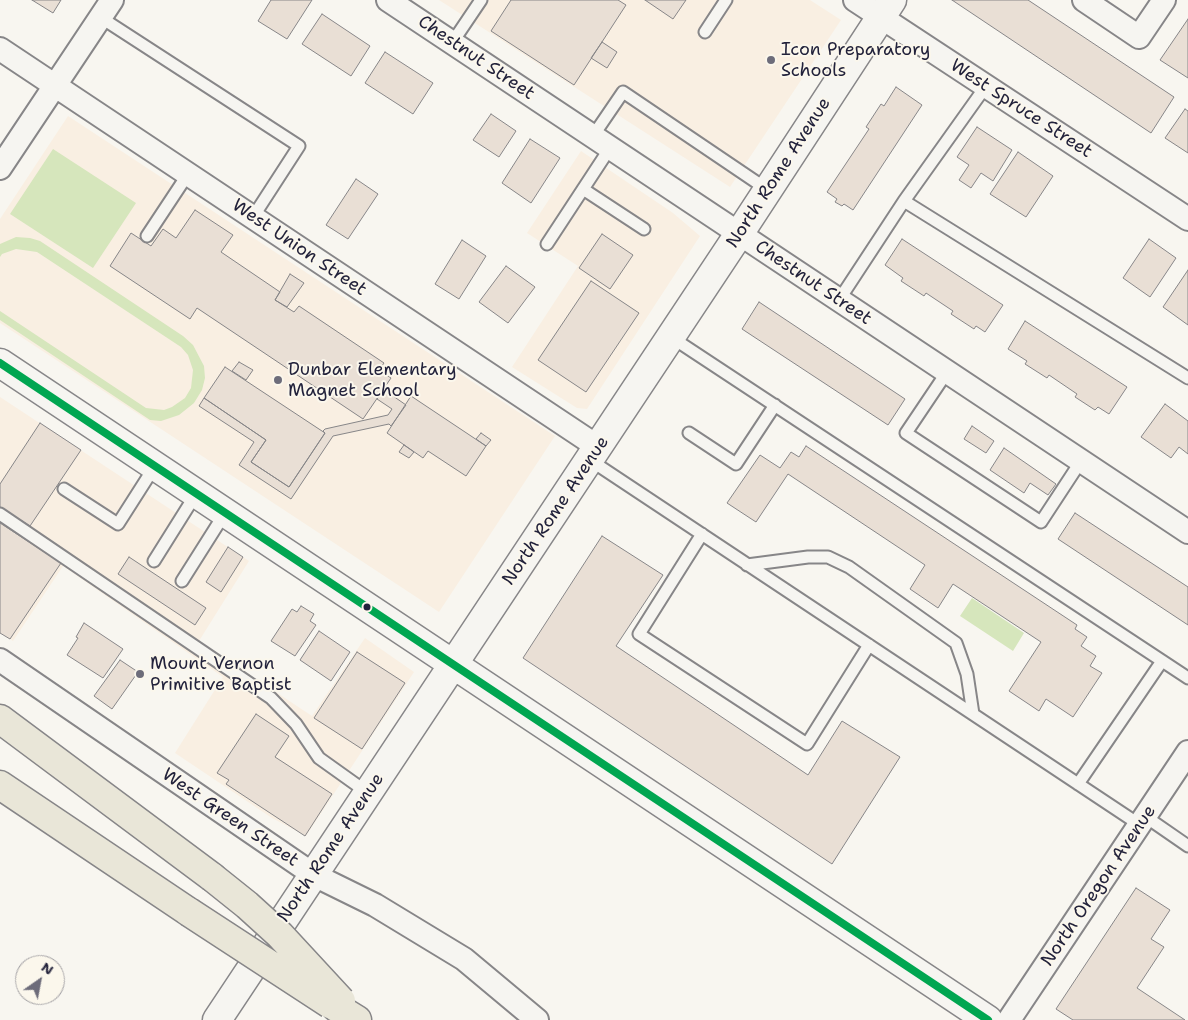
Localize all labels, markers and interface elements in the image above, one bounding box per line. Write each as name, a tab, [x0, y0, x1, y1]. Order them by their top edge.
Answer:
street label: Chestnut Street	[414, 11, 538, 105]
place label: Icon Preparatory Schools	[781, 39, 930, 82]
marker: Icon Preparatory Schools	[765, 54, 777, 66]
street label: West Spruce Street	[946, 55, 1096, 163]
street label: North Rome Avenue	[722, 94, 836, 252]
street label: West Union Street	[228, 195, 370, 301]
street label: Chestnut Street	[751, 236, 875, 330]
place label: Dunbar Elementary Magnet School	[288, 359, 457, 402]
marker: Dunbar Elementary Magnet School	[272, 374, 284, 386]
street label: North Rome Avenue	[498, 432, 614, 590]
unlabelled marker	[362, 602, 372, 612]
place label: Mount Vernon Primitive Baptist	[150, 653, 292, 696]
marker: Mount Vernon Primitive Baptist	[134, 668, 146, 680]
street label: West Green Street	[157, 764, 303, 872]
street label: North Rome Avenue	[273, 769, 389, 927]
street label: North Oregon Avenue	[1037, 801, 1161, 971]
north arrow	[15, 955, 65, 1005]
text: N	[38, 958, 57, 979]

